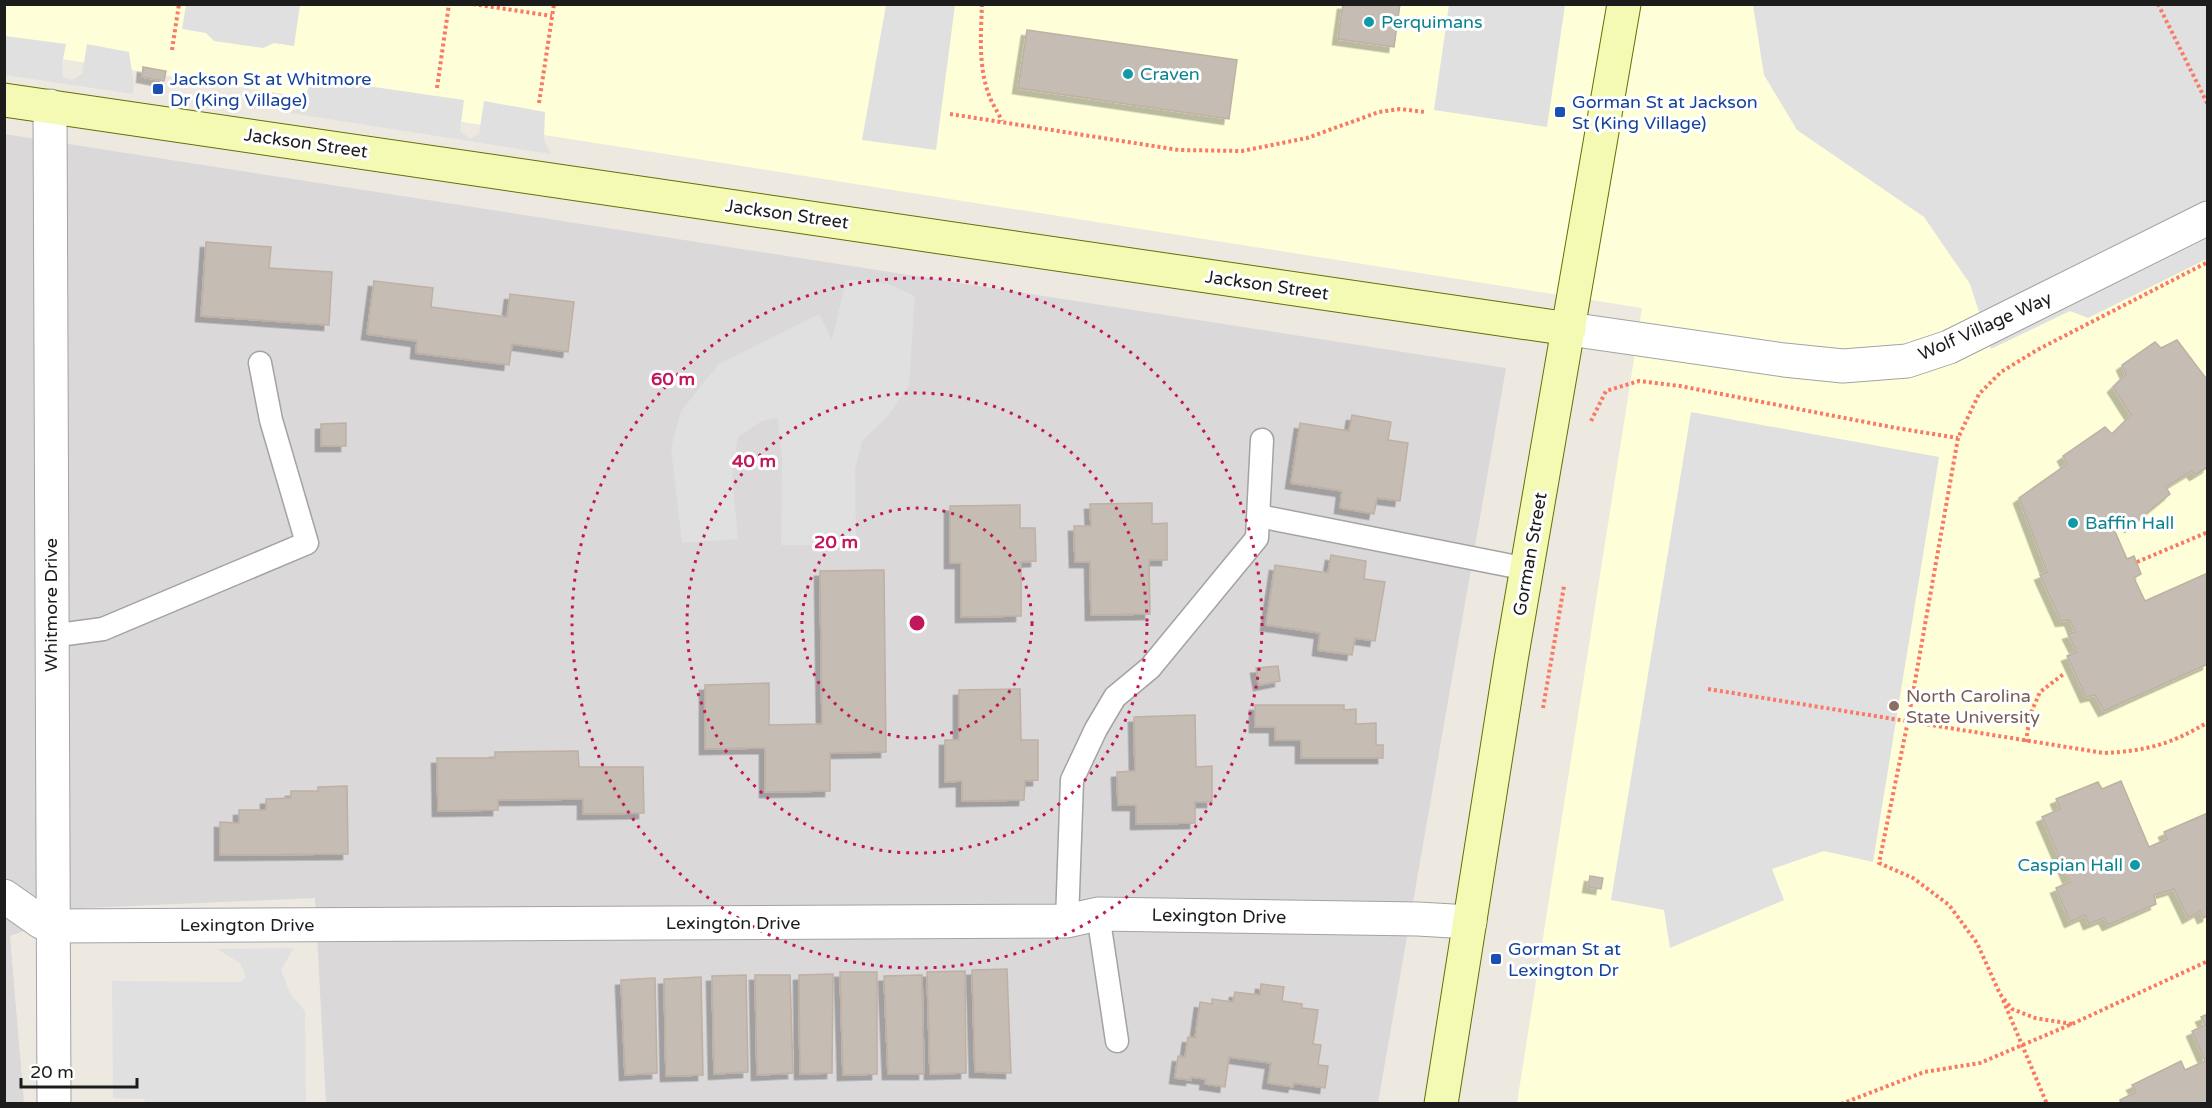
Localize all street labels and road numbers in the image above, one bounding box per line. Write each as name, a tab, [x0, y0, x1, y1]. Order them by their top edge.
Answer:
street label: Jackson Street	[243, 123, 369, 163]
street label: Jackson Street	[724, 194, 850, 234]
street label: Jackson Street	[1204, 265, 1330, 305]
street label: Wolf Village Way	[1915, 287, 2055, 365]
street label: Gorman Street	[1508, 490, 1552, 618]
street label: Whitmore Drive	[40, 538, 62, 672]
street label: Lexington Drive	[1151, 904, 1287, 928]
street label: Lexington Drive	[666, 912, 800, 934]
street label: Lexington Drive	[180, 914, 314, 936]

